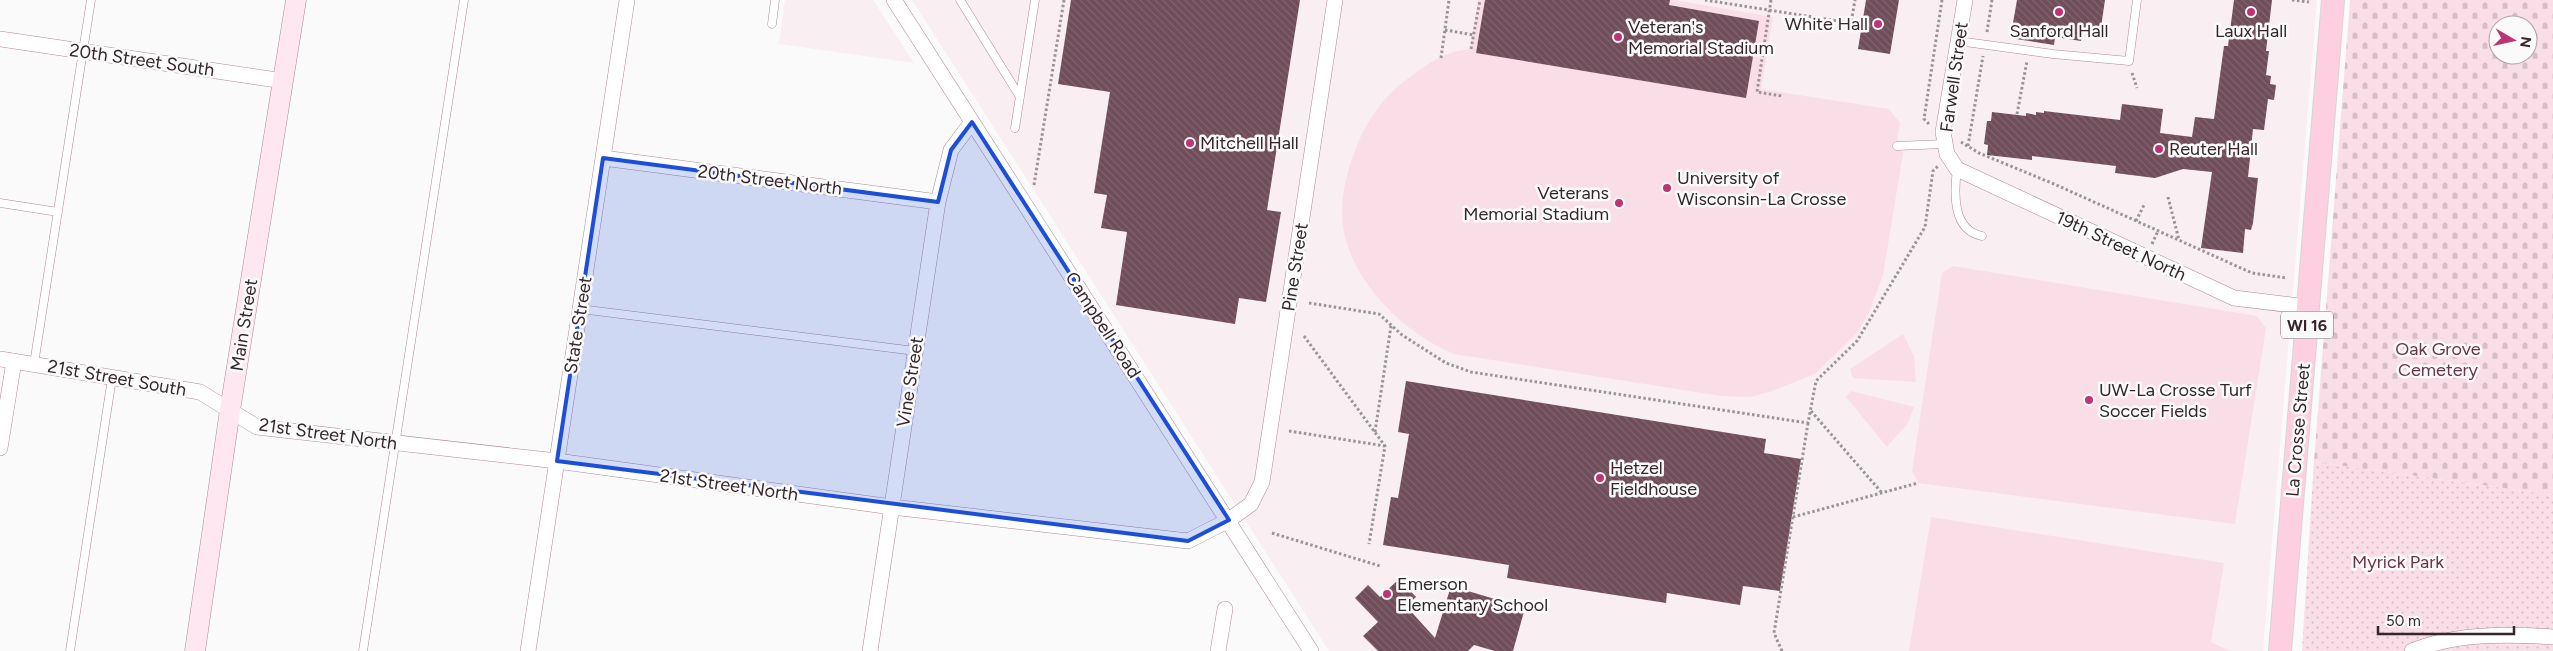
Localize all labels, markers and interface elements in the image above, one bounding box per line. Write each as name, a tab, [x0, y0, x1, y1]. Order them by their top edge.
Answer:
marker: Sanford Hall	[2053, 6, 2065, 18]
marker: Laux Hall	[2245, 6, 2257, 18]
place label: White Hall	[1785, 13, 1868, 35]
north arrow	[2488, 15, 2538, 65]
place label: Veteran's Memorial Stadium	[1628, 16, 1774, 59]
marker: White Hall	[1872, 18, 1884, 30]
street label: Farwell Street	[1935, 20, 1973, 134]
place label: Sanford Hall	[2010, 20, 2109, 42]
place label: Laux Hall	[2215, 20, 2287, 42]
marker: Veteran's Memorial Stadium	[1612, 31, 1624, 43]
text: N	[2516, 35, 2535, 49]
street label: 20th Street South	[68, 39, 216, 81]
place label: Mitchell Hall	[1200, 132, 1299, 154]
marker: Mitchell Hall	[1184, 137, 1196, 149]
place label: Reuter Hall	[2169, 138, 2258, 160]
marker: Reuter Hall	[2153, 143, 2165, 155]
street label: 20th Street North	[697, 160, 843, 200]
place label: University of Wisconsin-La Crosse	[1677, 167, 1846, 210]
place label: Veterans Memorial Stadium	[1463, 182, 1609, 225]
marker: University of Wisconsin-La Crosse	[1661, 182, 1673, 194]
marker: Veterans Memorial Stadium	[1613, 197, 1625, 209]
street label: 19th Street North	[2052, 206, 2190, 286]
street label: Pine Street	[1277, 221, 1313, 313]
street label: Campbell Road	[1060, 268, 1146, 382]
street label: State Street	[559, 274, 597, 375]
street label: Main Street	[226, 277, 262, 373]
road number: WI 16	[2281, 312, 2333, 338]
street label: Vine Street	[892, 335, 928, 429]
park label: Oak Grove Cemetery	[2395, 338, 2481, 381]
street label: 21st Street South	[46, 355, 188, 401]
street label: La Crosse Street	[2281, 362, 2315, 498]
place label: UW-La Crosse Turf Soccer Fields	[2099, 379, 2252, 422]
marker: UW-La Crosse Turf Soccer Fields	[2083, 394, 2095, 406]
street label: 21st Street North	[257, 413, 399, 455]
place label: Hetzel Fieldhouse	[1610, 457, 1697, 500]
street label: 21st Street North	[658, 464, 800, 506]
marker: Hetzel Fieldhouse	[1594, 472, 1606, 484]
park label: Myrick Park	[2352, 551, 2444, 573]
place label: Emerson Elementary School	[1397, 573, 1548, 616]
marker: Emerson Elementary School	[1381, 588, 1393, 600]
scale bar	[2378, 604, 2514, 636]
text: 50 m	[2386, 612, 2421, 630]

